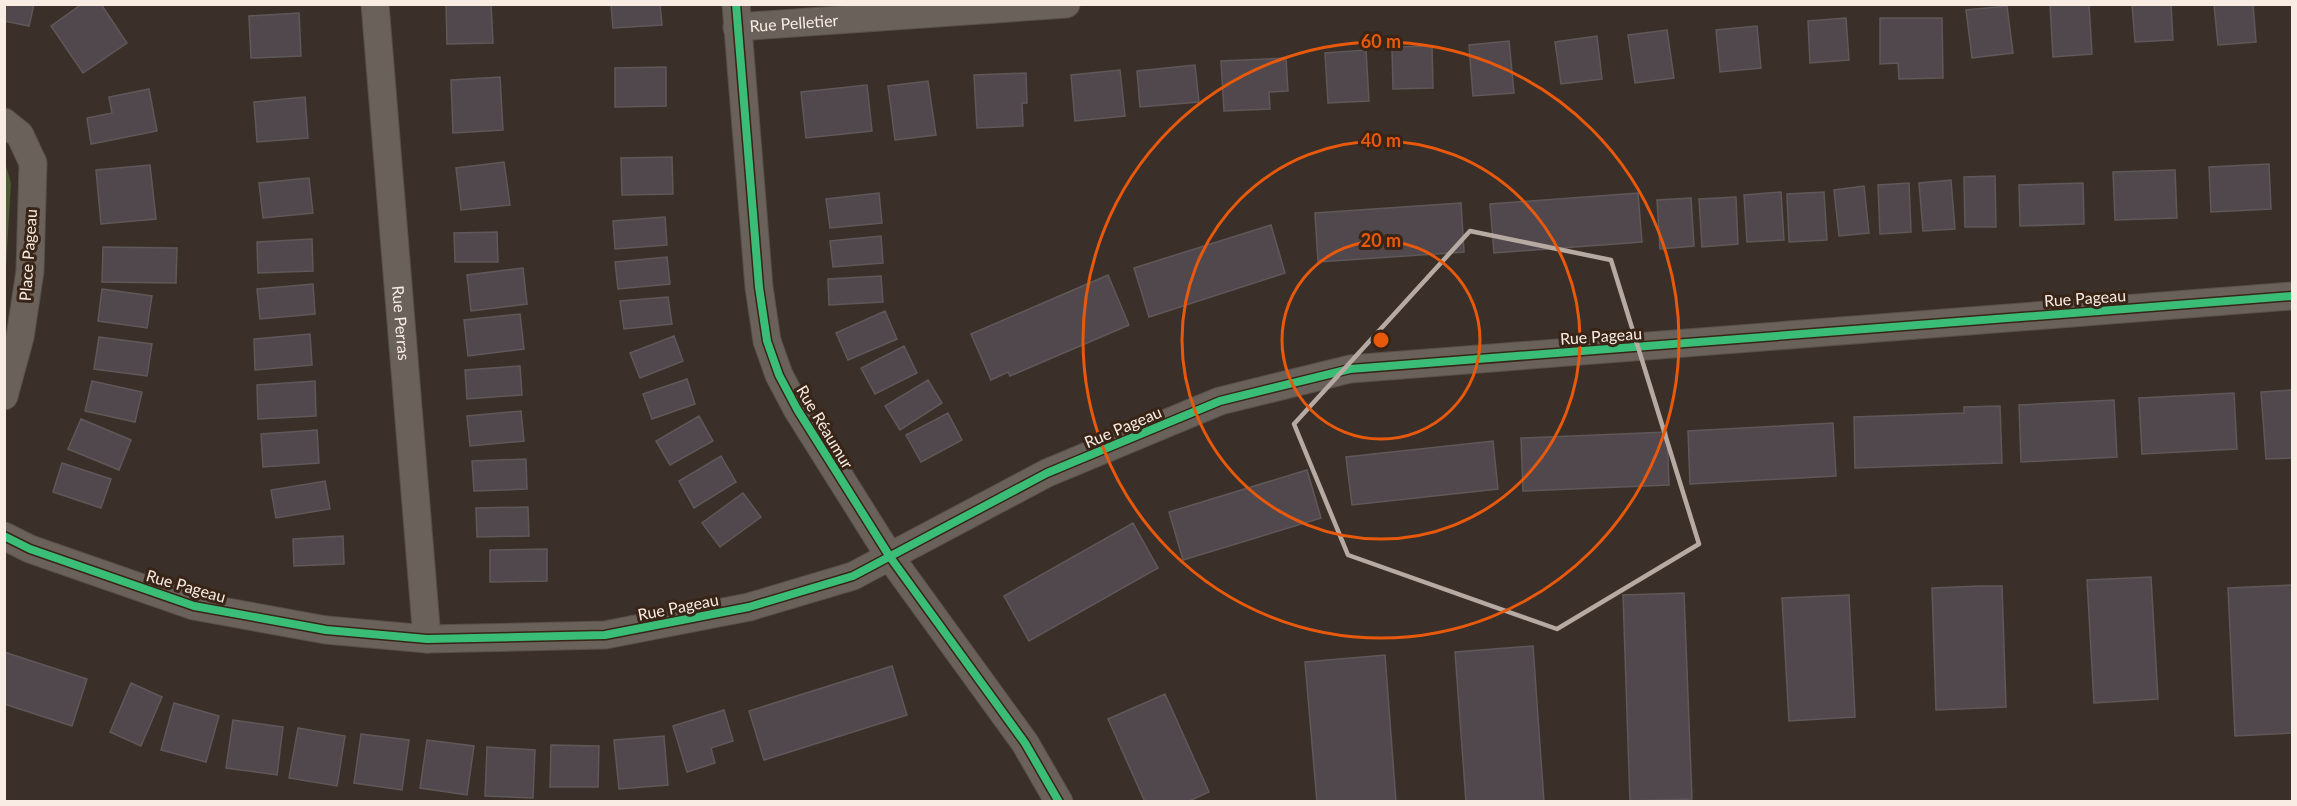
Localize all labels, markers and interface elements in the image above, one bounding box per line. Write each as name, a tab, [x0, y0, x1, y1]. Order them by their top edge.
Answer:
street label: Rue Pelletier	[749, 10, 839, 35]
text: 60 m	[1361, 30, 1401, 52]
text: 40 m	[1361, 129, 1401, 151]
street label: Place Pageau	[15, 208, 40, 302]
text: 20 m	[1361, 229, 1401, 251]
street label: Rue Perras	[389, 285, 414, 361]
street label: Rue Pageau	[2043, 285, 2127, 310]
street label: Rue Pageau	[1559, 323, 1643, 348]
centre of rings	[1371, 330, 1391, 350]
street label: Rue Réaumur	[793, 382, 858, 472]
street label: Rue Pageau	[1081, 402, 1164, 451]
street label: Rue Pageau	[144, 565, 228, 606]
street label: Rue Pageau	[636, 589, 720, 624]

